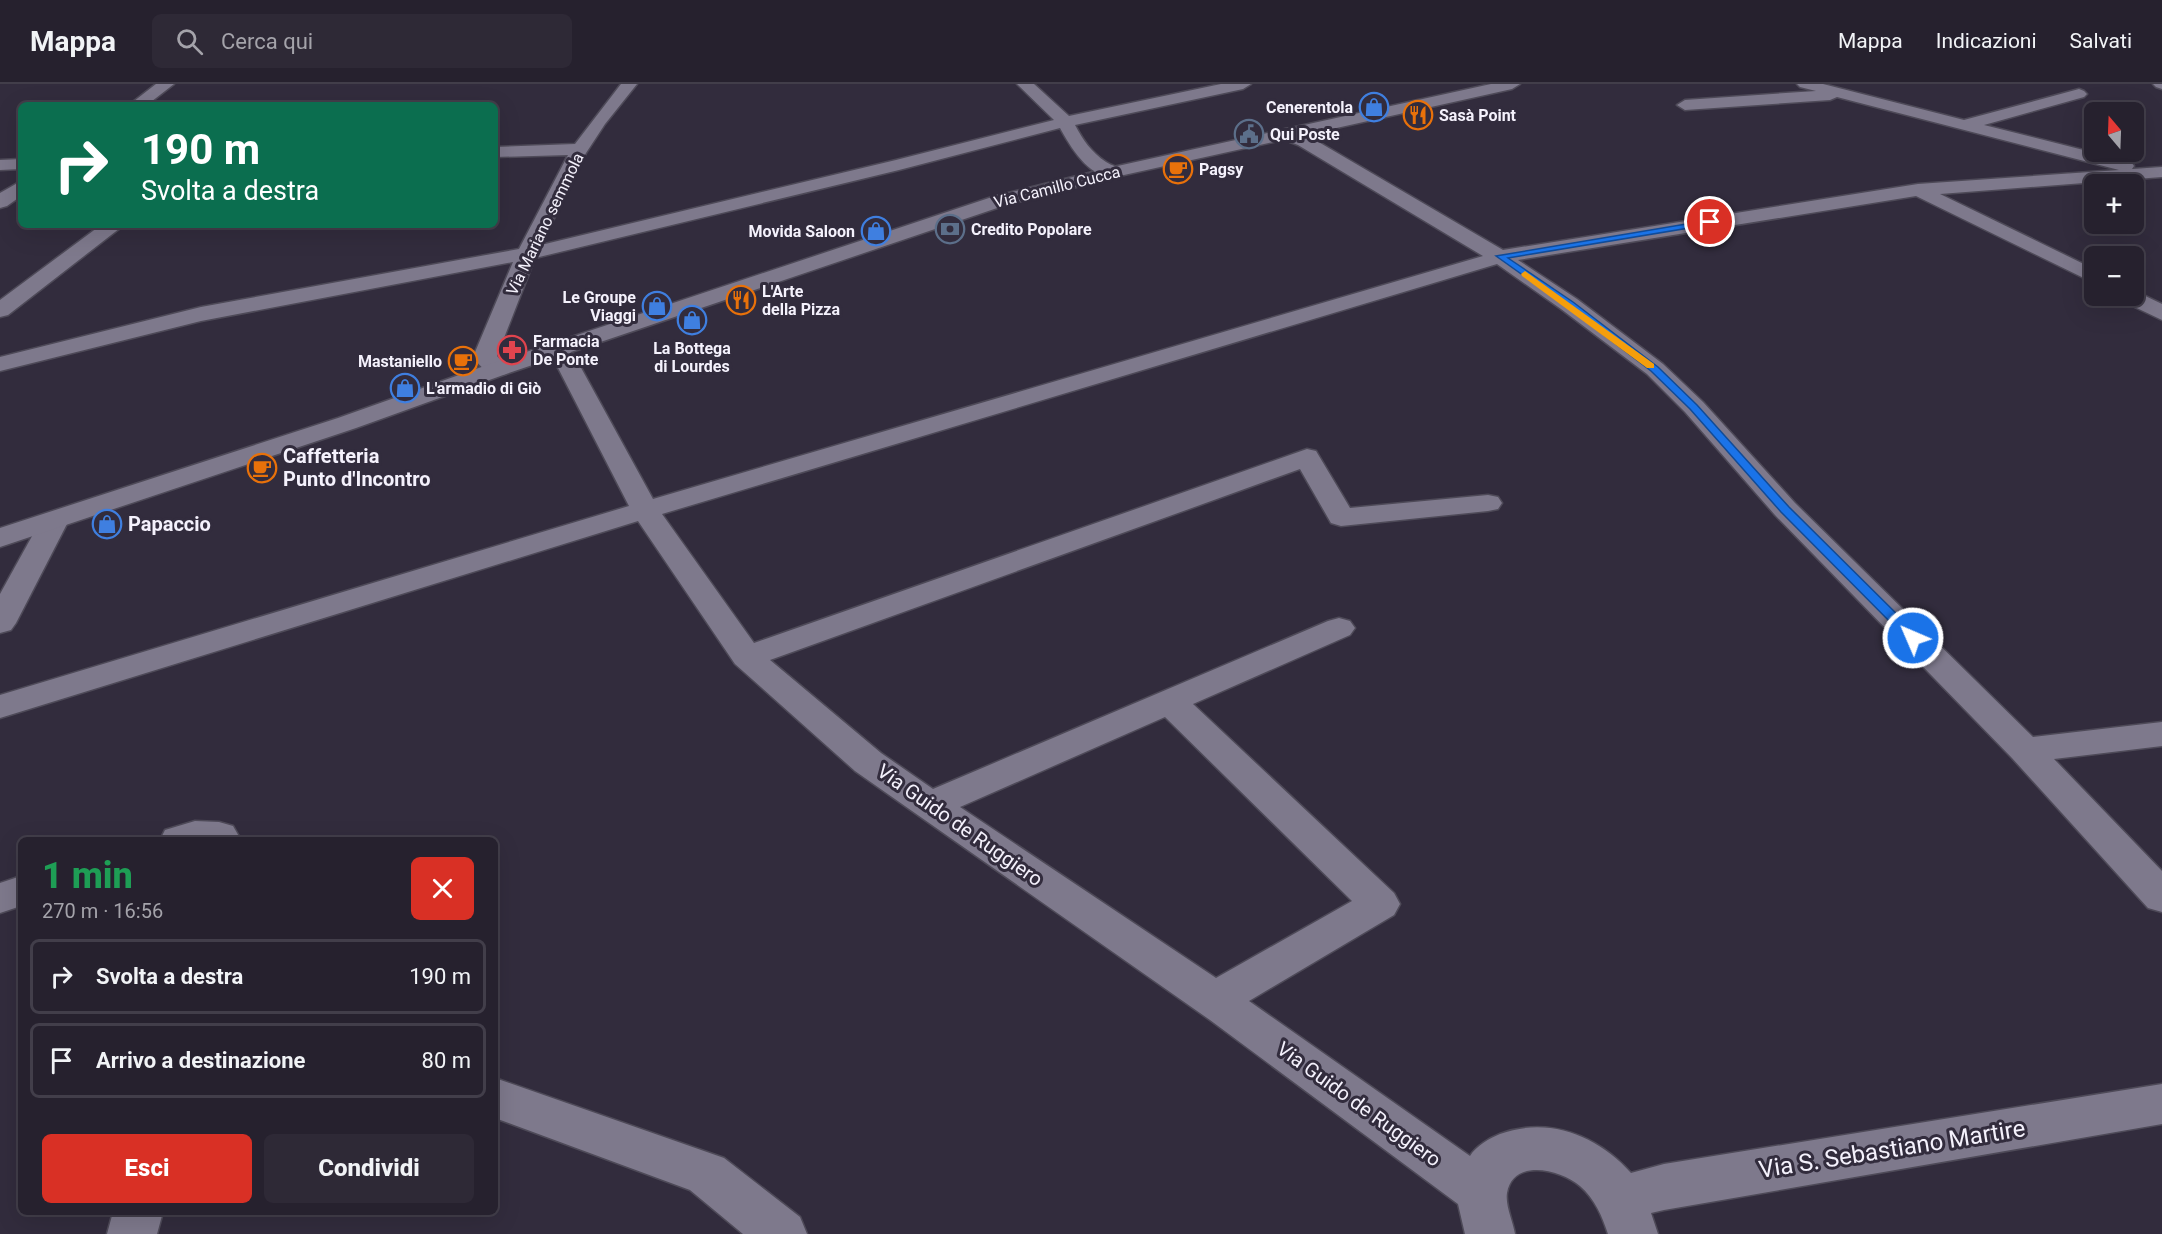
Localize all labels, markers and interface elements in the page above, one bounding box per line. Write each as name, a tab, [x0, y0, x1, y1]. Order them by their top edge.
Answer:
search box	[152, 14, 572, 68]
text: Mappa	[30, 25, 116, 58]
icon: search	[173, 25, 206, 58]
text: Cerca qui	[221, 29, 313, 54]
text: Mappa	[1838, 29, 1903, 53]
text: Indicazioni	[1936, 29, 2037, 53]
text: Salvati	[2070, 29, 2132, 53]
shop icon: Cenerentola	[1358, 91, 1390, 123]
place label: Cenerentola	[1266, 98, 1353, 117]
restaurant icon: Sasà Point	[1402, 99, 1434, 131]
north arrow	[2084, 102, 2144, 162]
map controls	[2084, 102, 2144, 306]
place label: Sasà Point	[1439, 106, 1517, 125]
public building icon: Qui Poste	[1233, 118, 1265, 150]
text: 190 m	[141, 125, 260, 174]
place label: Qui Poste	[1270, 125, 1340, 144]
icon: right	[42, 126, 120, 204]
street label: Via Mariano semmola	[502, 150, 588, 298]
cafe icon: Pagsy	[1162, 153, 1194, 185]
place label: Pagsy	[1199, 160, 1244, 179]
street label: Via Camillo Cucca	[992, 162, 1122, 212]
button: +	[2084, 174, 2144, 234]
text: Svolta a destra	[141, 175, 319, 207]
pin	[1684, 196, 1735, 247]
icon: arrive	[1693, 205, 1726, 238]
bank icon: Credito Popolare	[934, 213, 966, 245]
shop icon: Movida Saloon	[860, 215, 892, 247]
place label: Credito Popolare	[971, 220, 1092, 239]
place label: Movida Saloon	[749, 222, 855, 241]
button: −	[2084, 246, 2144, 306]
place label: L'Arte della Pizza	[762, 282, 840, 319]
restaurant icon: L'Arte della Pizza	[725, 284, 757, 316]
place label: Le Groupe Viaggi	[563, 288, 636, 325]
shop icon: Le Groupe Viaggi	[641, 290, 673, 322]
shop icon: La Bottega di Lourdes	[676, 304, 708, 336]
place label: Farmacia De Ponte	[533, 332, 600, 369]
pharmacy icon: Farmacia De Ponte	[496, 334, 528, 366]
place label: La Bottega di Lourdes	[653, 339, 731, 376]
cafe icon: Mastaniello	[447, 345, 479, 377]
place label: Mastaniello	[358, 352, 442, 371]
shop icon: L'armadio di Giò	[389, 372, 421, 404]
place label: L'armadio di Giò	[426, 379, 541, 398]
place label: Caffetteria Punto d'Incontro	[283, 444, 431, 491]
cafe icon: Caffetteria Punto d'Incontro	[246, 452, 278, 484]
shop icon: Papaccio	[91, 508, 123, 540]
place label: Papaccio	[128, 512, 211, 536]
position arrow	[1881, 606, 1945, 670]
street label: Via Guido de Ruggiero	[873, 759, 1047, 891]
text: 1 min	[42, 855, 133, 897]
button: close	[411, 857, 474, 920]
text: 270 m · 16:56	[42, 899, 163, 923]
icon: right	[45, 960, 78, 993]
text: Svolta a destra	[96, 964, 243, 989]
text: 190 m	[409, 964, 471, 989]
street label: Via Guido de Ruggiero	[1272, 1036, 1446, 1172]
icon: arrive	[45, 1044, 78, 1077]
text: Arrivo a destinazione	[96, 1048, 305, 1073]
text: 80 m	[422, 1048, 471, 1073]
street label: Via S. Sebastiano Martire	[1757, 1114, 2027, 1184]
button: Esci	[42, 1134, 252, 1203]
button: Condividi	[264, 1134, 474, 1203]

